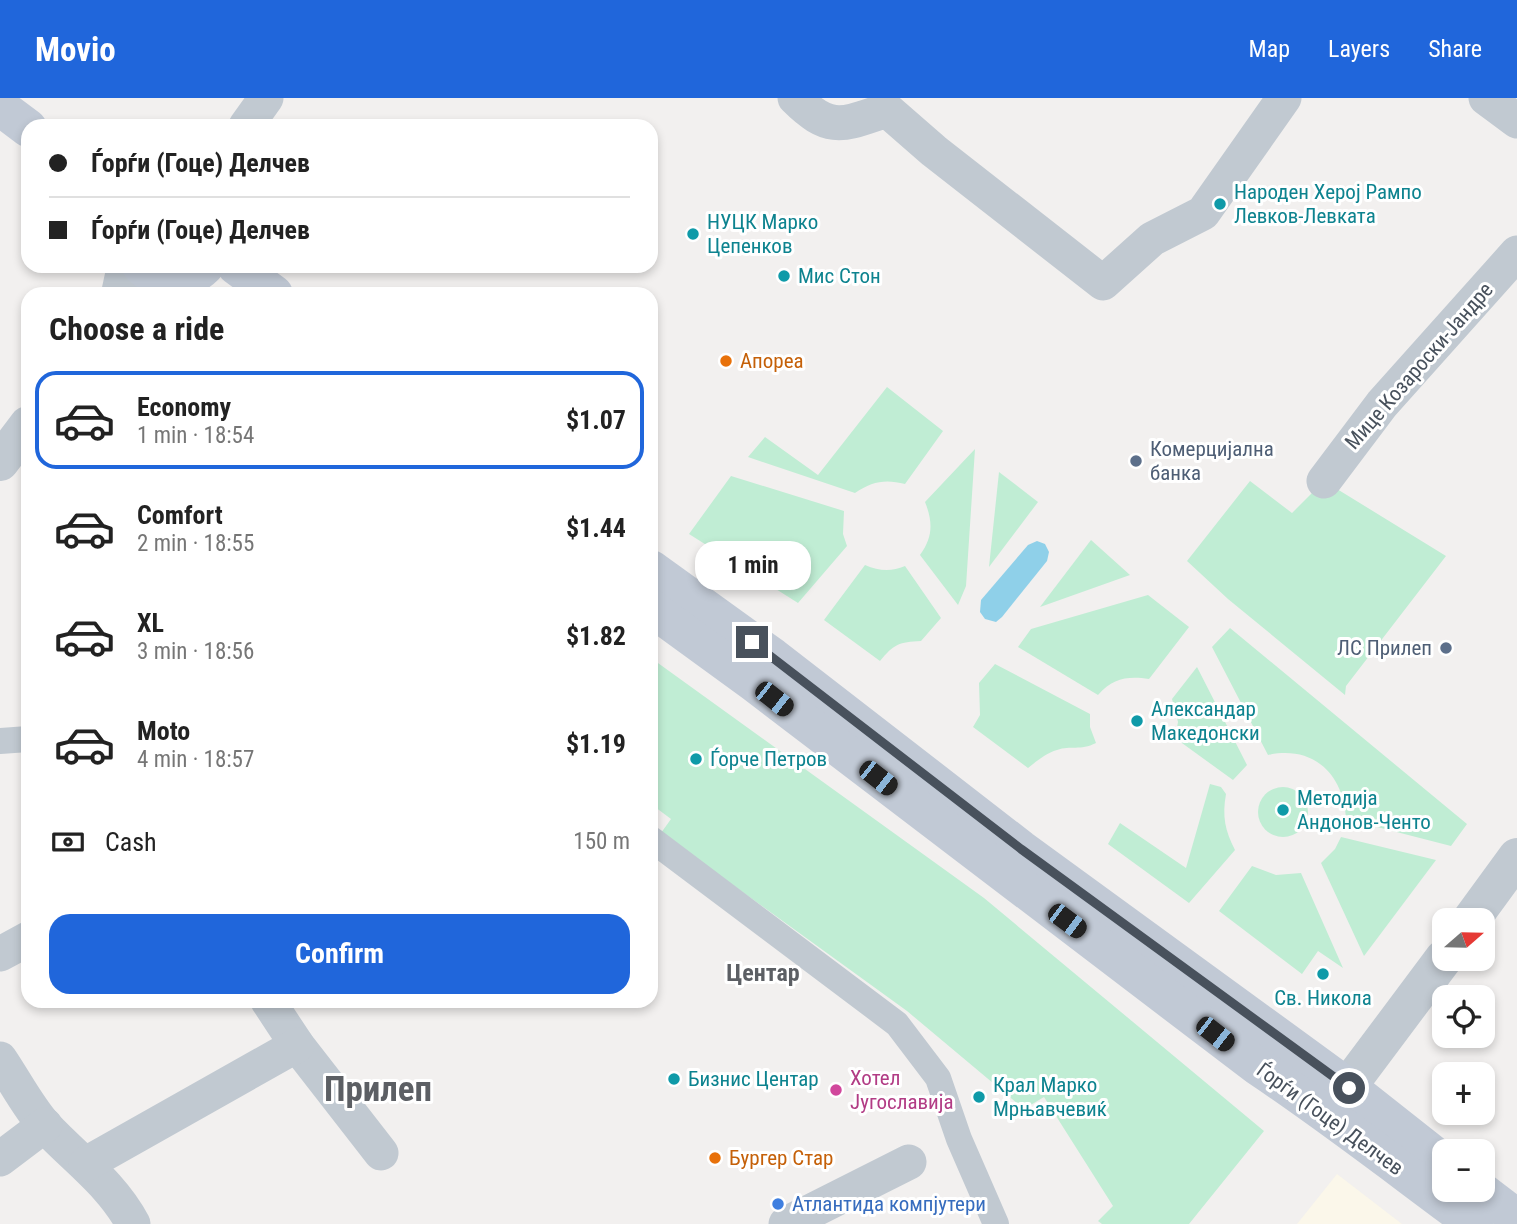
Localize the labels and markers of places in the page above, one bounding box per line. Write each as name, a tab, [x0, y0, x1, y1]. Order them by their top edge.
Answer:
place label: Народен Херој Рампо Левков-Левката	[1234, 180, 1422, 228]
marker: Народен Херој Рампо Левков-Левката	[1212, 196, 1228, 212]
place label: НУЦК Марко Цепенков	[707, 210, 818, 258]
marker: НУЦК Марко Цепенков	[685, 226, 701, 242]
place label: Мис Стон	[798, 264, 881, 288]
marker: Мис Стон	[776, 268, 792, 284]
place label: Апореа	[740, 349, 804, 373]
marker: Апореа	[718, 353, 734, 369]
place label: Комерцијална банка	[1150, 437, 1274, 485]
marker: Комерцијална банка	[1128, 453, 1144, 469]
place label: ЛС Прилеп	[1337, 636, 1432, 660]
marker: ЛС Прилеп	[1438, 640, 1454, 656]
place label: Александар Македонски	[1151, 697, 1260, 745]
marker: Александар Македонски	[1129, 713, 1145, 729]
place label: Ѓорче Петров	[710, 747, 827, 771]
marker: Ѓорче Петров	[688, 751, 704, 767]
place label: Методија Андонов-Ченто	[1297, 786, 1431, 834]
marker: Методија Андонов-Ченто	[1275, 802, 1291, 818]
marker: Св. Никола	[1315, 966, 1331, 982]
place label: Св. Никола	[1274, 986, 1372, 1010]
place label: Хотел Југославија	[850, 1066, 954, 1114]
place label: Бизнис Центар	[688, 1067, 819, 1091]
marker: Бизнис Центар	[666, 1071, 682, 1087]
place label: Крал Марко Мрњавчевиќ	[993, 1073, 1107, 1121]
marker: Хотел Југославија	[828, 1082, 844, 1098]
marker: Крал Марко Мрњавчевиќ	[971, 1089, 987, 1105]
place label: Бургер Стар	[729, 1146, 833, 1170]
marker: Бургер Стар	[707, 1150, 723, 1166]
place label: Атлантида компјутери	[792, 1192, 986, 1216]
marker: Атлантида компјутери	[770, 1196, 786, 1212]

